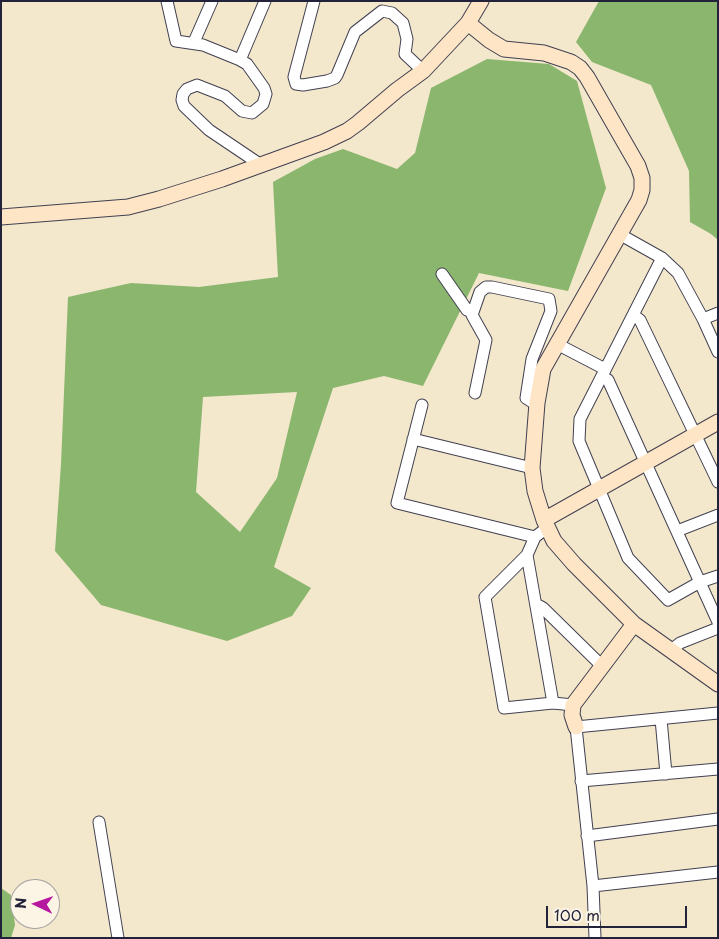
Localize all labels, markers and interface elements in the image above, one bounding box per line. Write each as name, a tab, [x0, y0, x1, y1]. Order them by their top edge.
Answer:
north arrow	[10, 879, 60, 929]
scale bar	[549, 896, 690, 928]
text: N	[10, 897, 31, 909]
text: 100 m	[554, 903, 600, 926]

